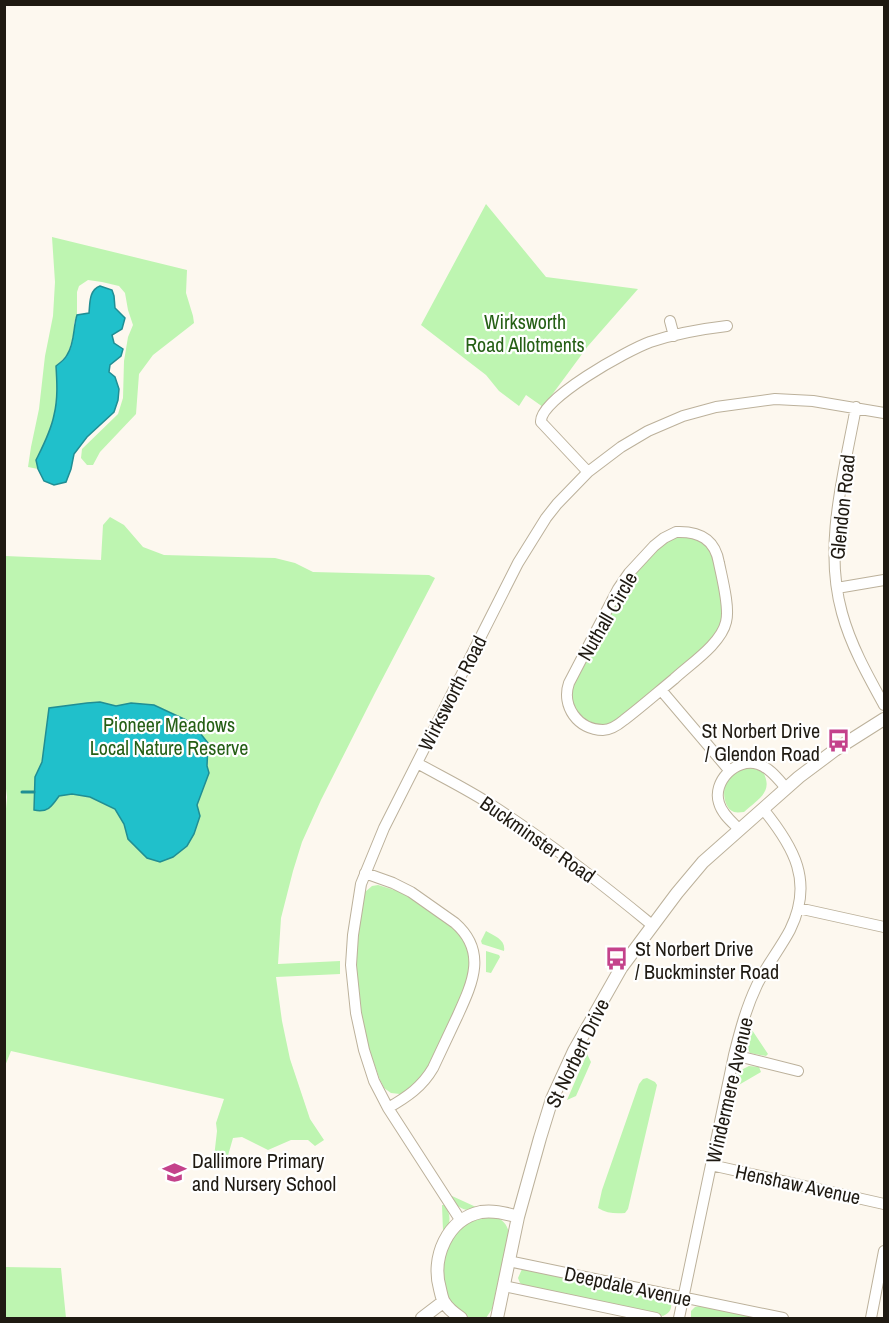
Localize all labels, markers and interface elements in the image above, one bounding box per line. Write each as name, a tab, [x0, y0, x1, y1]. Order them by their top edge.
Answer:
park label: Wirksworth Road Allotments	[465, 308, 585, 358]
street label: Glendon Road	[823, 453, 861, 561]
street label: Nuthall Circle	[571, 567, 643, 665]
street label: Wirksworth Road	[411, 631, 493, 755]
park label: Pioneer Meadows Local Nature Reserve	[90, 711, 248, 761]
place label: St Norbert Drive / Glendon Road	[702, 717, 820, 767]
bus stop icon: St Norbert Drive / Glendon Road	[825, 728, 851, 754]
street label: Buckminster Road	[475, 789, 601, 889]
place label: St Norbert Drive / Buckminster Road	[635, 935, 779, 985]
bus stop icon: St Norbert Drive / Buckminster Road	[604, 946, 630, 972]
street label: St Norbert Drive	[539, 994, 615, 1112]
street label: Windermere Avenue	[699, 1014, 759, 1166]
place label: Dallimore Primary and Nursery School	[192, 1147, 336, 1197]
street label: Henshaw Avenue	[733, 1158, 863, 1210]
school or university icon: Dallimore Primary and Nursery School	[161, 1159, 187, 1185]
street label: Deepdale Avenue	[562, 1259, 694, 1313]

